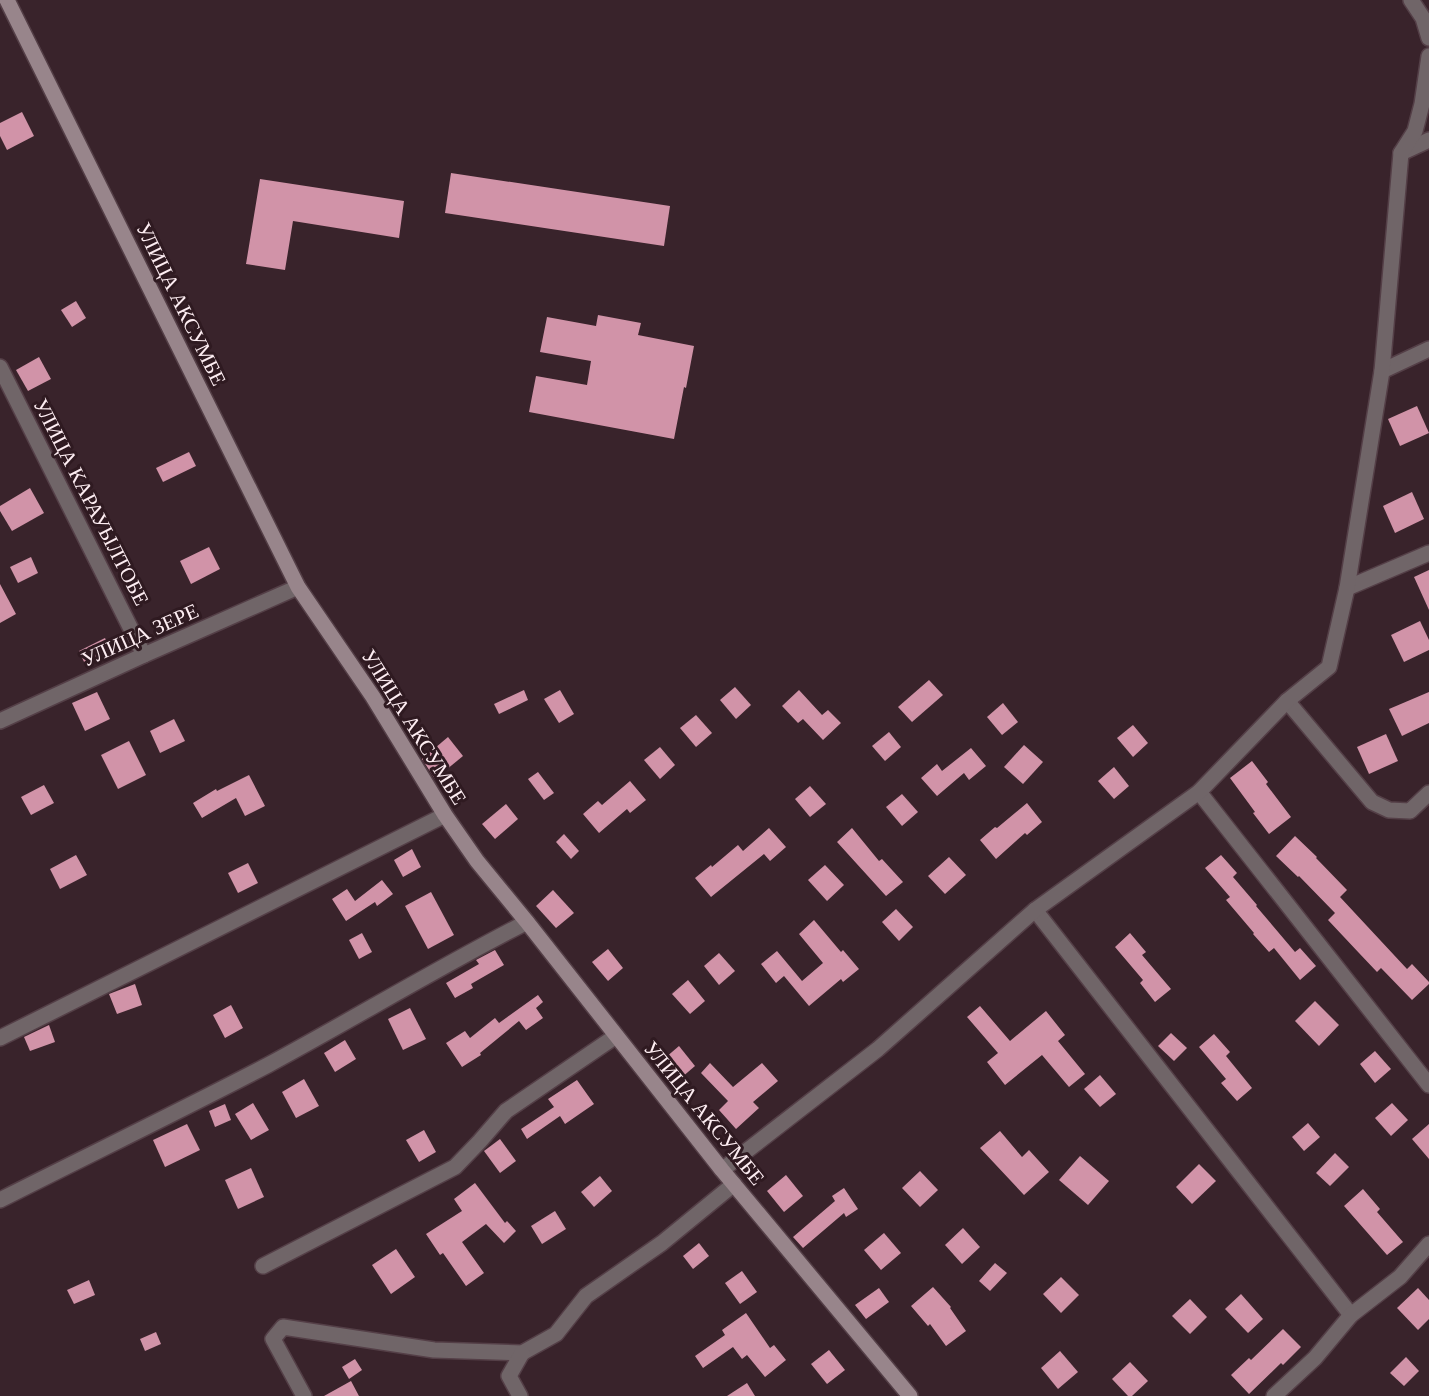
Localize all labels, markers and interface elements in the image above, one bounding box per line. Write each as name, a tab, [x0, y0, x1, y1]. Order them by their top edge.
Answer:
street label: УЛИЦА АКСУМБЕ	[131, 219, 231, 389]
street label: УЛИЦА КАРАУЫЛТОБЕ	[28, 395, 154, 609]
street label: УЛИЦА ЗЕРЕ	[78, 599, 202, 671]
street label: УЛИЦА АКСУМБЕ	[357, 645, 471, 809]
street label: УЛИЦА АКСУМБЕ	[639, 1036, 769, 1190]

